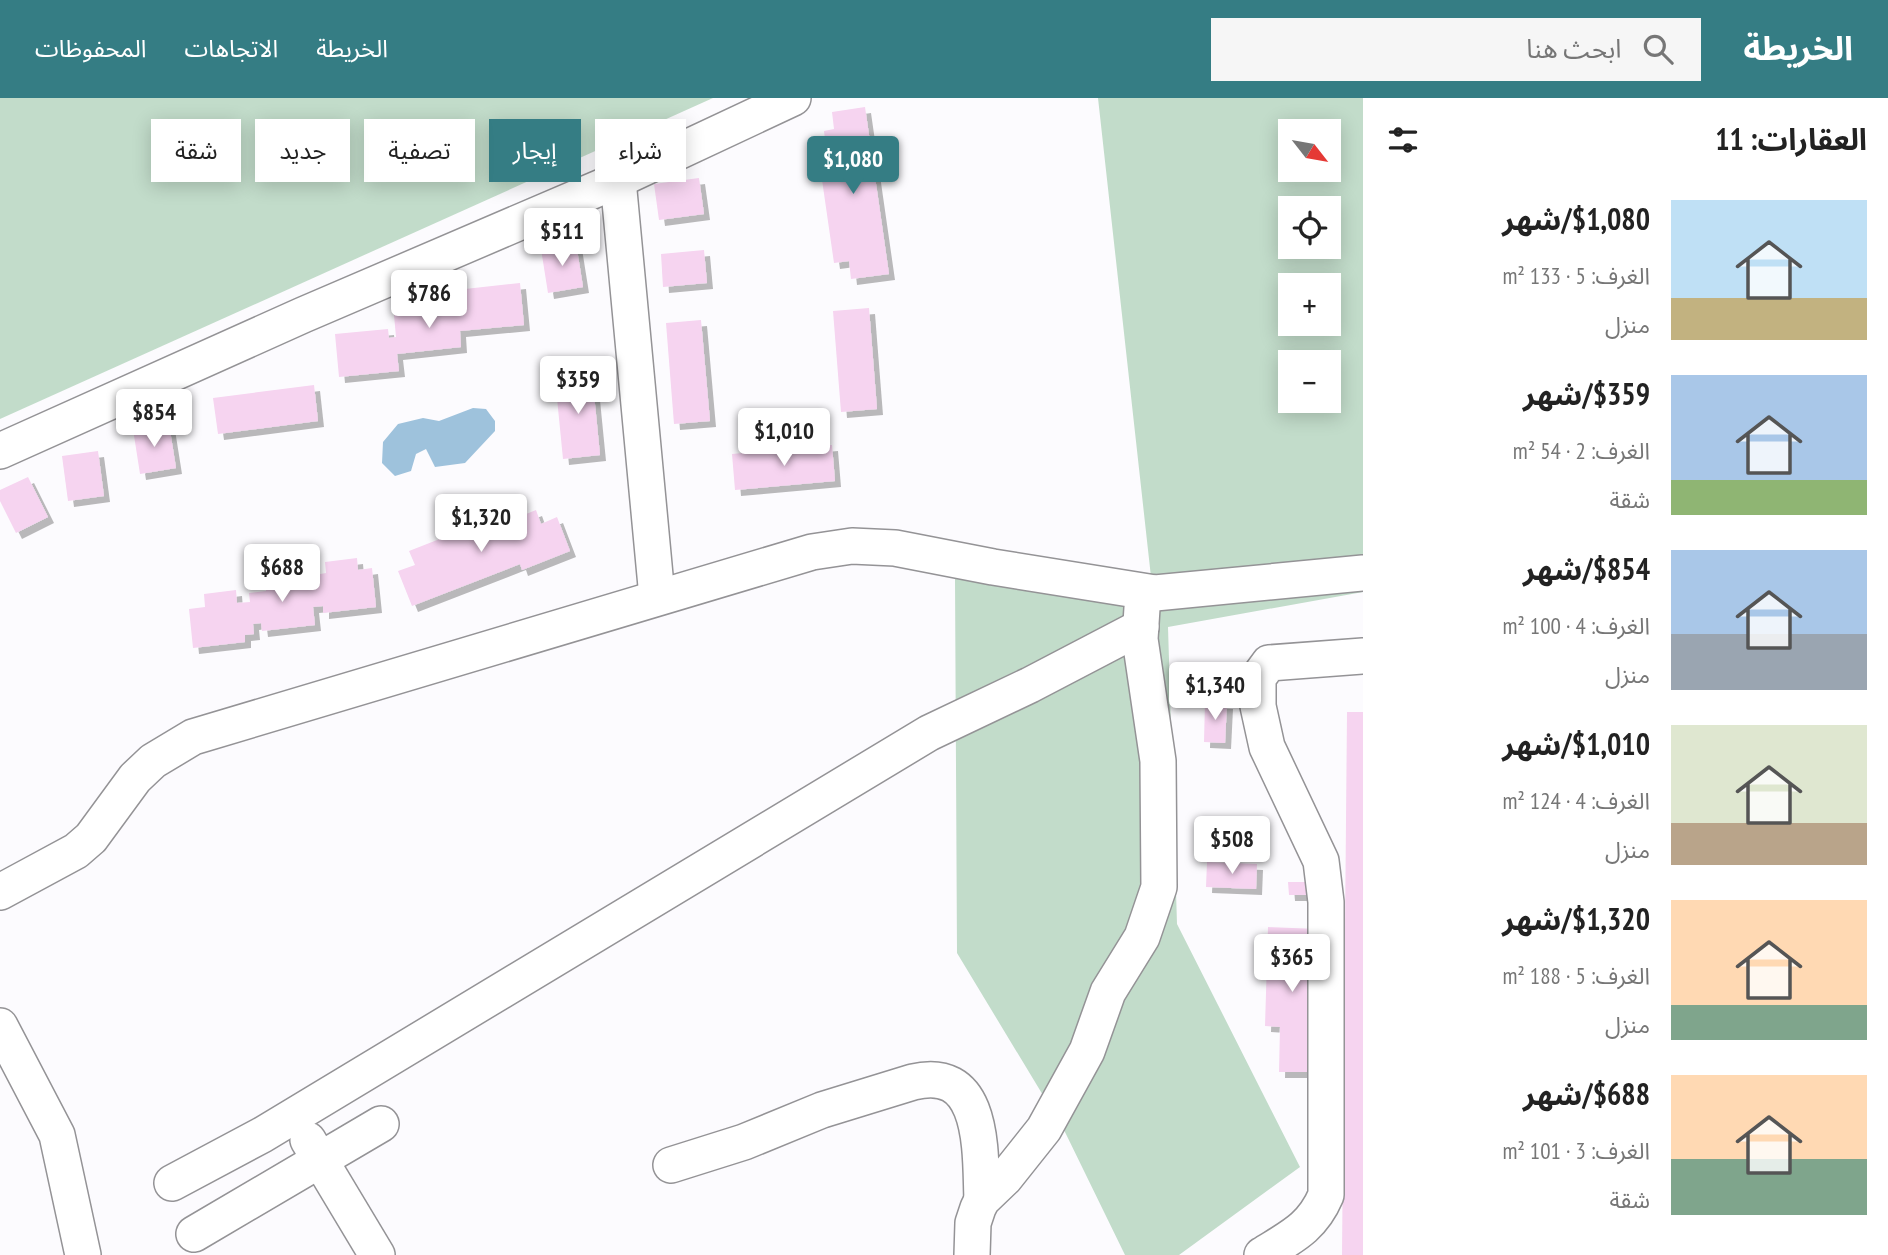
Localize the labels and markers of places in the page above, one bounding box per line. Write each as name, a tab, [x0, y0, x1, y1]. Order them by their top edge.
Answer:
pin: $1,080	[796, 136, 910, 196]
pin: $511	[521, 208, 603, 268]
pin: $786	[388, 271, 470, 330]
pin: $359	[537, 356, 619, 416]
pin: $854	[113, 390, 195, 449]
pin: $1,010	[727, 408, 841, 468]
pin: $1,320	[424, 494, 538, 554]
pin: $688	[241, 545, 323, 604]
pin: $1,340	[1158, 662, 1272, 722]
pin: $508	[1191, 816, 1273, 876]
pin: $365	[1251, 934, 1333, 994]

